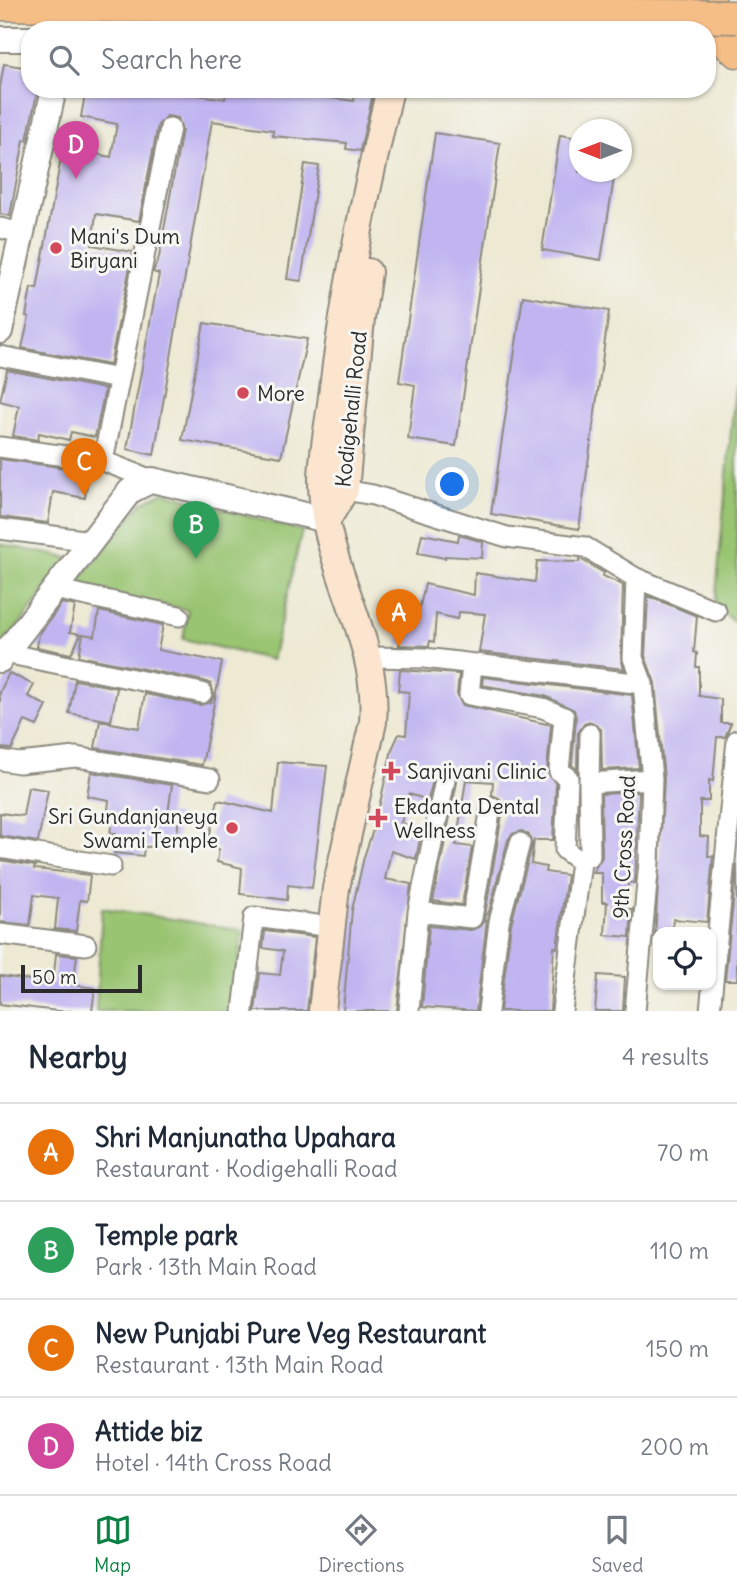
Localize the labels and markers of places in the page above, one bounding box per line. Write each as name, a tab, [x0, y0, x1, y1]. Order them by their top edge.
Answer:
pin: D	[53, 121, 99, 179]
place label: Mani's Dum Biryani	[70, 223, 180, 274]
marker: Mani's Dum Biryani	[48, 240, 64, 256]
place label: More	[257, 380, 305, 407]
marker: More	[235, 385, 251, 401]
pin: C	[61, 438, 107, 496]
pin: B	[173, 501, 219, 559]
pin: A	[376, 589, 422, 647]
place label: Sanjivani Clinic	[407, 758, 547, 785]
marker: Sanjivani Clinic	[381, 761, 401, 781]
place label: Ekdanta Dental Wellness	[394, 793, 539, 844]
place label: Sri Gundanjaneya Swami Temple	[48, 803, 218, 854]
marker: Ekdanta Dental Wellness	[368, 808, 388, 828]
marker: Sri Gundanjaneya Swami Temple	[224, 820, 240, 836]

